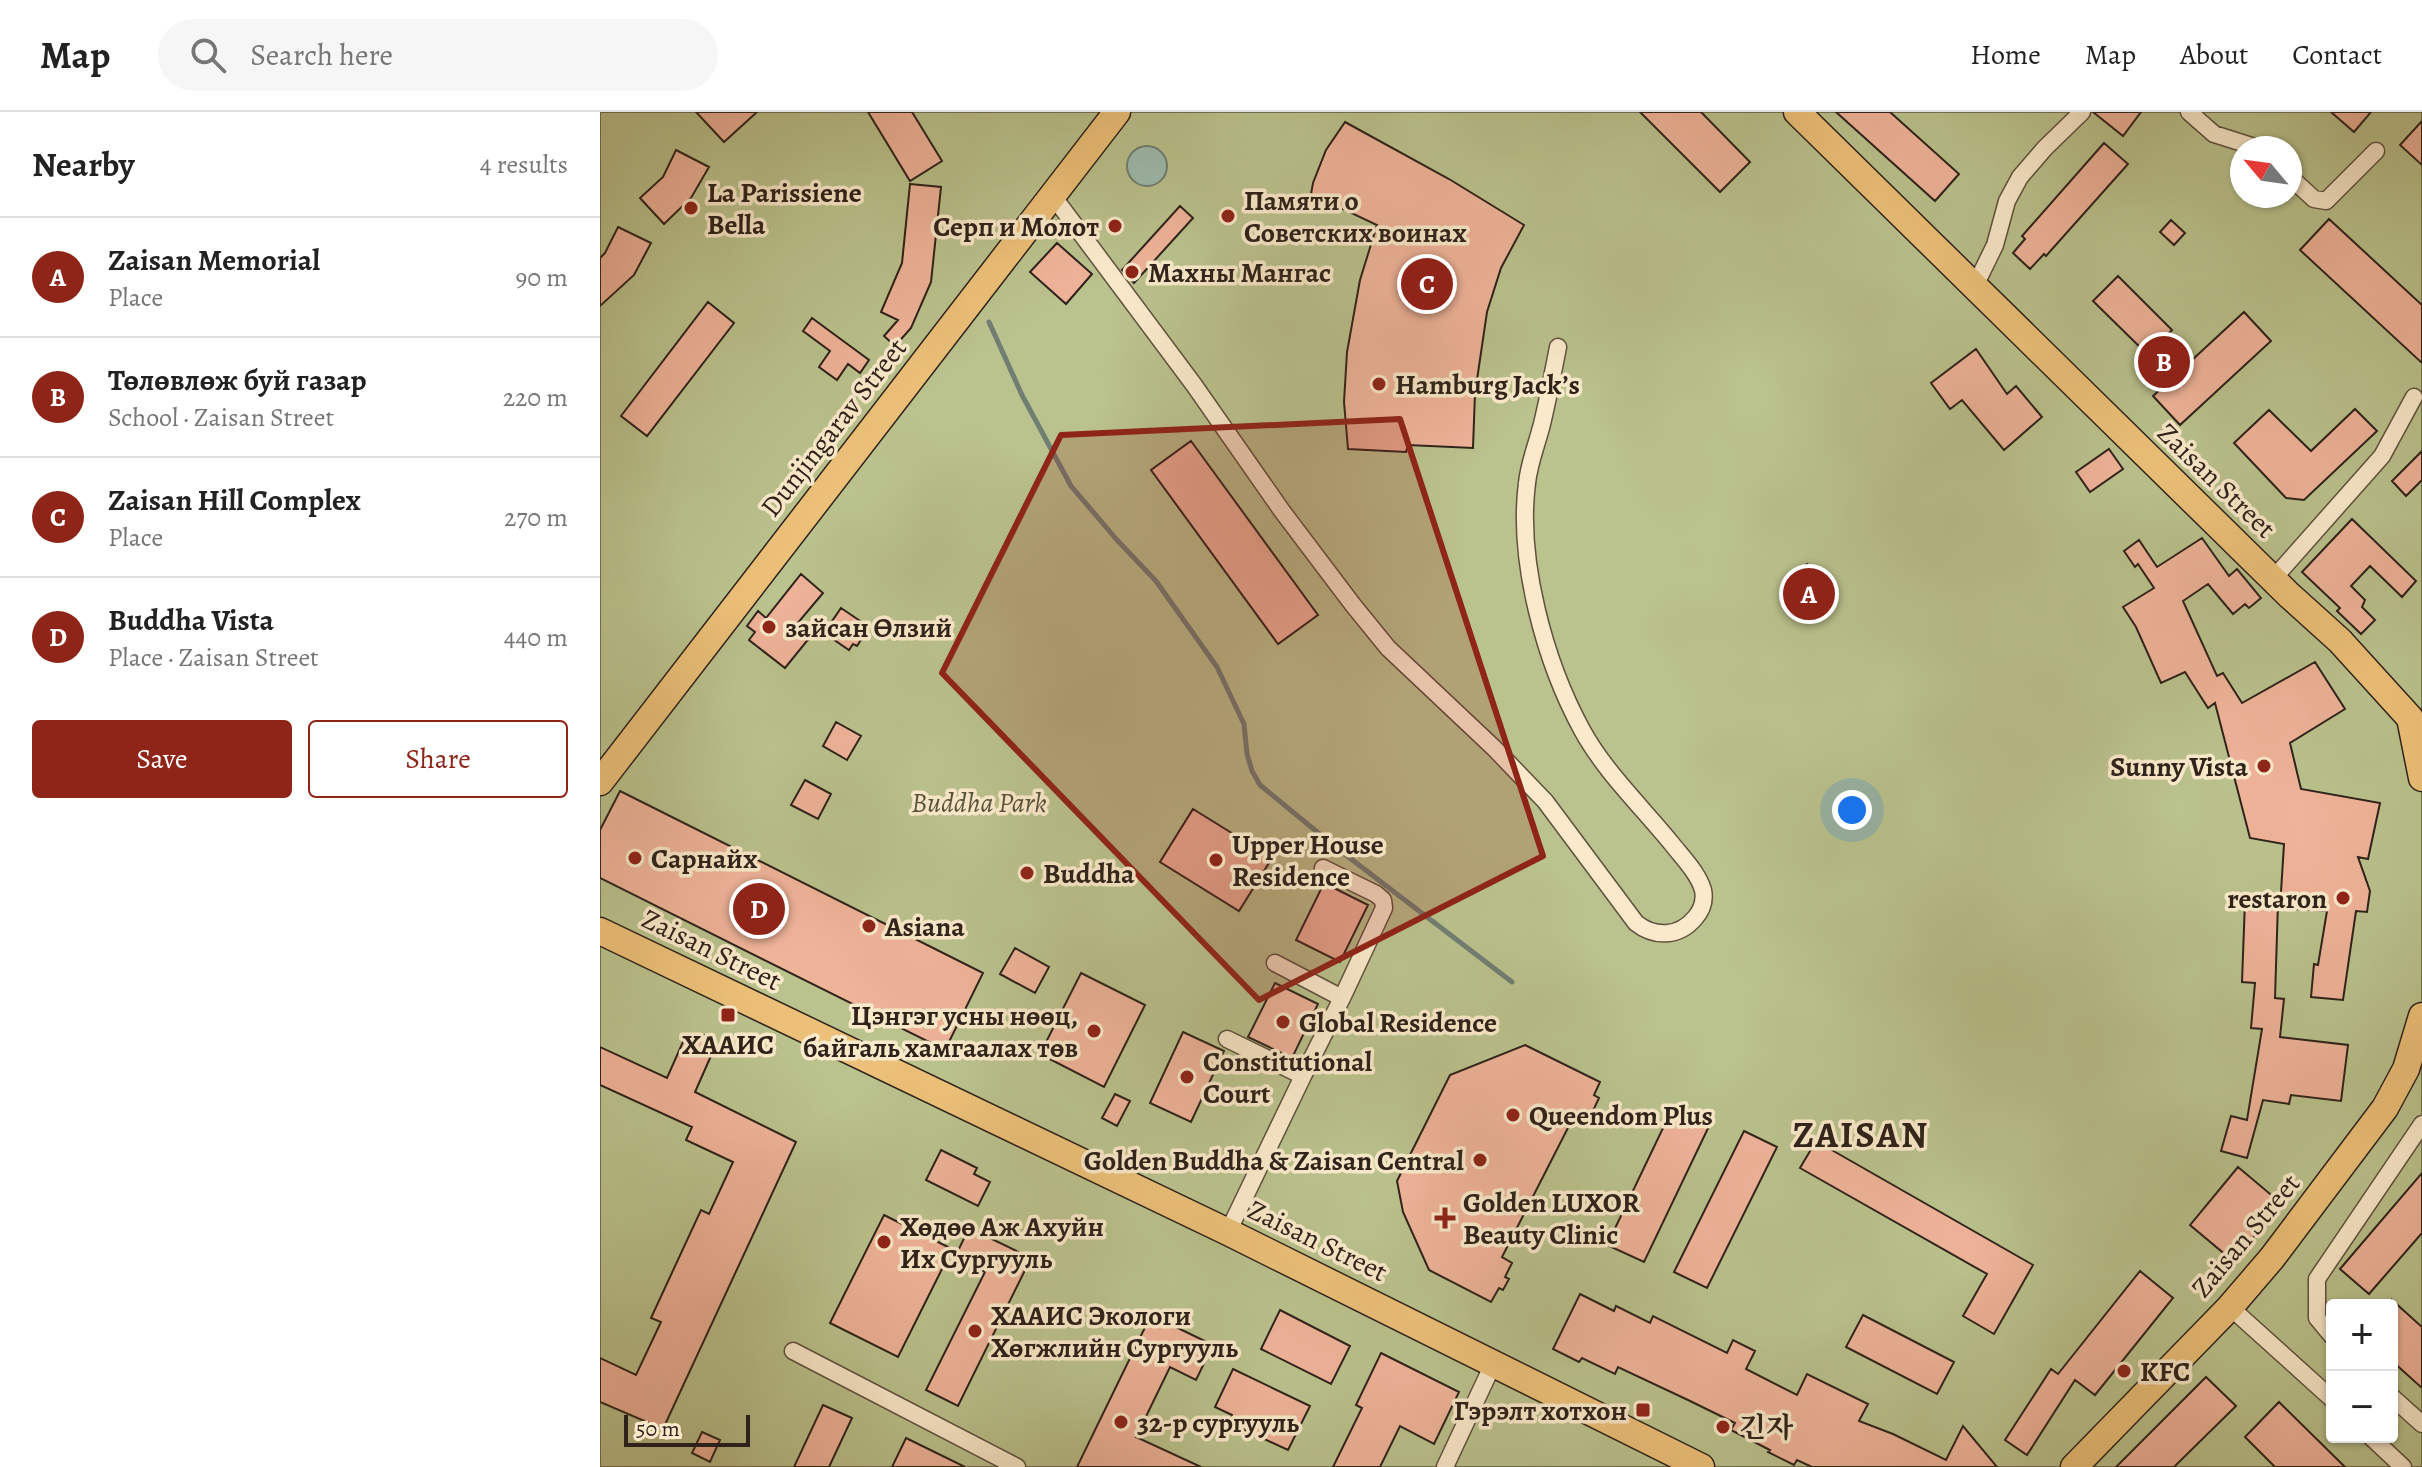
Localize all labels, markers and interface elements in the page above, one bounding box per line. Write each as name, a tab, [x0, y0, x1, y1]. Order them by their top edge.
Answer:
search box	[158, 19, 718, 91]
text: Map	[40, 29, 110, 81]
icon: search	[186, 33, 230, 77]
text: Search here	[250, 35, 393, 75]
text: Home	[1970, 36, 2041, 74]
text: Map	[2085, 36, 2136, 74]
text: About	[2180, 36, 2248, 74]
text: Contact	[2292, 36, 2382, 74]
north arrow	[2230, 136, 2302, 208]
text: Nearby	[32, 141, 135, 188]
text: 4 results	[480, 147, 568, 182]
place label: La Parissiene Bella	[707, 174, 862, 244]
place label: Памяти о Советских воинах	[1244, 182, 1467, 252]
marker: La Parissiene Bella	[682, 199, 700, 217]
marker: Памяти о Советских воинах	[1219, 207, 1237, 225]
place label: Серп и Молот	[933, 208, 1099, 246]
marker: Серп и Молот	[1106, 217, 1124, 235]
text: Zaisan Memorial	[108, 240, 320, 280]
place label: Махны Мангас	[1148, 254, 1331, 292]
pin: C	[1401, 254, 1453, 314]
text: A	[50, 260, 66, 295]
text: 90 m	[516, 260, 568, 295]
marker: Махны Мангас	[1123, 263, 1141, 281]
text: Place	[108, 280, 163, 315]
street label: Dunjingarav Street	[752, 330, 916, 525]
pin: B	[2138, 332, 2190, 392]
text: Төлөвлөж буй газар	[108, 360, 366, 400]
place label: Hamburg Jack’s	[1395, 366, 1580, 404]
marker: Hamburg Jack’s	[1370, 375, 1388, 393]
text: B	[50, 380, 66, 415]
text: 220 m	[503, 380, 568, 415]
text: School · Zaisan Street	[108, 400, 334, 435]
street label: Zaisan Street	[2149, 415, 2284, 547]
text: Zaisan Hill Complex	[108, 480, 361, 520]
text: C	[50, 500, 66, 535]
text: 270 m	[504, 500, 568, 535]
text: Place	[108, 520, 163, 555]
pin: A	[1783, 564, 1835, 624]
text: Buddha Vista	[108, 600, 274, 640]
place label: зайсан Өлзий	[785, 609, 952, 647]
marker: зайсан Өлзий	[760, 618, 778, 636]
text: D	[49, 620, 67, 655]
text: 440 m	[504, 620, 568, 655]
text: Place · Zaisan Street	[108, 640, 319, 675]
button: Save	[32, 720, 292, 798]
button: Share	[308, 720, 568, 798]
place label: Sunny Vista	[2110, 748, 2248, 786]
marker: Sunny Vista	[2255, 757, 2273, 775]
park label: Buddha Park	[911, 784, 1047, 822]
your location	[1832, 790, 1872, 830]
place label: Upper House Residence	[1232, 826, 1384, 896]
place label: Сарнайх	[651, 840, 758, 878]
marker: Сарнайх	[626, 849, 644, 867]
marker: Upper House Residence	[1207, 851, 1225, 869]
place label: Buddha	[1043, 855, 1135, 893]
marker: Buddha	[1018, 864, 1036, 882]
pin: D	[733, 879, 785, 939]
place label: restaron	[2227, 880, 2327, 918]
marker: restaron	[2334, 889, 2352, 907]
street label: Zaisan Street	[635, 900, 788, 1000]
place label: Asiana	[884, 908, 965, 946]
marker: Asiana	[860, 917, 878, 935]
place label: Цэнгэг усны нөөц, байгаль хамгаалах төв	[803, 997, 1078, 1067]
place label: Global Residence	[1299, 1004, 1497, 1042]
marker: ХААИС	[719, 1006, 737, 1024]
marker: Global Residence	[1274, 1013, 1292, 1031]
marker: Цэнгэг усны нөөц, байгаль хамгаалах төв	[1085, 1022, 1103, 1040]
place label: ХААИС	[682, 1026, 774, 1064]
place label: Constitutional Court	[1203, 1043, 1373, 1113]
marker: Constitutional Court	[1178, 1068, 1196, 1086]
place label: Queendom Plus	[1529, 1097, 1713, 1135]
marker: Queendom Plus	[1504, 1106, 1522, 1124]
district label: ZAISAN	[1793, 1110, 1929, 1159]
place label: Golden Buddha & Zaisan Central	[1084, 1142, 1465, 1180]
marker: Golden Buddha & Zaisan Central	[1471, 1151, 1489, 1169]
street label: Zaisan Street	[2183, 1166, 2309, 1306]
place label: Golden LUXOR Beauty Clinic	[1463, 1184, 1640, 1254]
street label: Zaisan Street	[1241, 1191, 1394, 1291]
marker: Golden LUXOR Beauty Clinic	[1434, 1207, 1456, 1229]
place label: Хөдөө Аж Ахуйн Их Сургууль	[900, 1208, 1104, 1278]
marker: Хөдөө Аж Ахуйн Их Сургууль	[875, 1233, 893, 1251]
place label: ХААИС Экологи Хөгжлийн Сургууль	[991, 1297, 1238, 1367]
map controls	[2326, 1299, 2398, 1443]
button: +	[2326, 1299, 2398, 1371]
marker: ХААИС Экологи Хөгжлийн Сургууль	[966, 1322, 984, 1340]
place label: KFC	[2140, 1353, 2190, 1391]
marker: KFC	[2115, 1362, 2133, 1380]
button: −	[2326, 1371, 2398, 1443]
place label: Гэрэлт хотхон	[1454, 1392, 1627, 1430]
marker: Гэрэлт хотхон	[1634, 1401, 1652, 1419]
place label: 32-р сургууль	[1137, 1404, 1299, 1442]
place label: 긴자	[1739, 1409, 1794, 1447]
scale bar	[624, 1411, 750, 1447]
marker: 32-р сургууль	[1112, 1413, 1130, 1431]
text: 50 m	[636, 1414, 680, 1444]
marker: 긴자	[1714, 1418, 1732, 1436]

